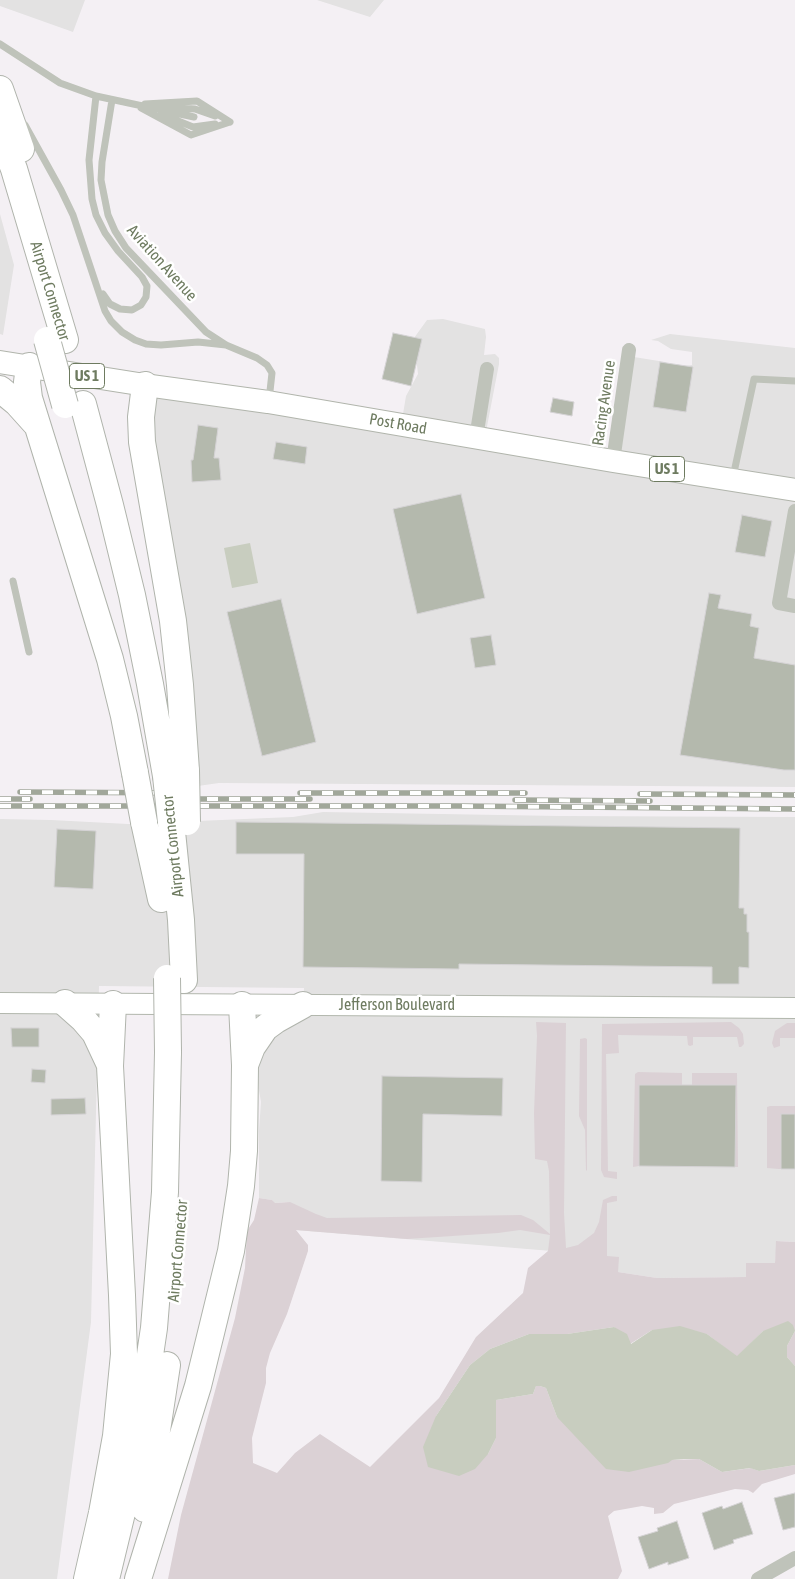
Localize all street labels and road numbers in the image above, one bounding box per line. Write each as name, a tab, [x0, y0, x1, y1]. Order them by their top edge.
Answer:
street label: Aviation Avenue	[123, 221, 201, 305]
street label: Airport Connector	[26, 239, 74, 343]
street label: Racing Avenue	[588, 359, 620, 447]
road number: US 1	[70, 364, 104, 388]
street label: Post Road	[368, 409, 428, 439]
road number: US 1	[650, 456, 684, 482]
street label: Airport Connector	[158, 794, 188, 898]
street label: Jefferson Boulevard	[339, 995, 455, 1015]
street label: Airport Connector	[164, 1199, 192, 1303]

